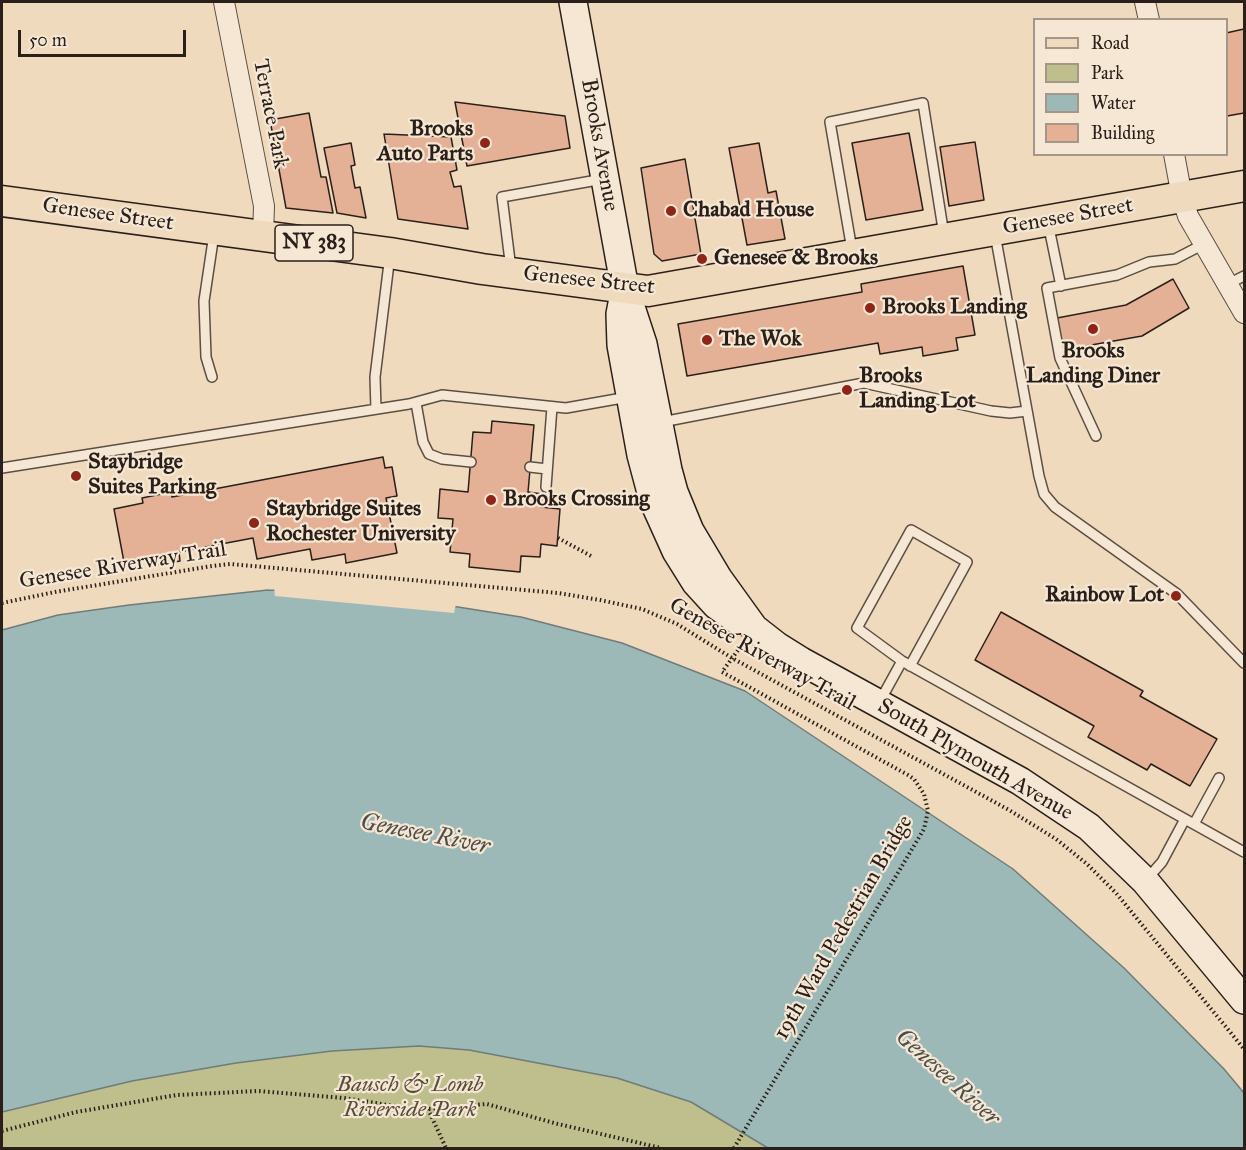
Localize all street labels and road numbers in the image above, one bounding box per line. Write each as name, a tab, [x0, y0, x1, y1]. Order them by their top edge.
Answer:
street label: Terrace Park	[246, 57, 294, 171]
street label: Brooks Avenue	[574, 77, 624, 213]
street label: Genesee Street	[41, 193, 175, 237]
street label: Genesee Street	[1001, 193, 1135, 241]
road number: NY 383	[275, 225, 353, 261]
street label: Genesee Street	[522, 261, 656, 301]
street label: Genesee Riverway Trail	[18, 537, 228, 595]
street label: Genesee Riverway Trail	[664, 593, 860, 717]
street label: South Plymouth Avenue	[873, 693, 1077, 827]
street label: 19th Ward Pedestrian Bridge	[769, 811, 919, 1045]

